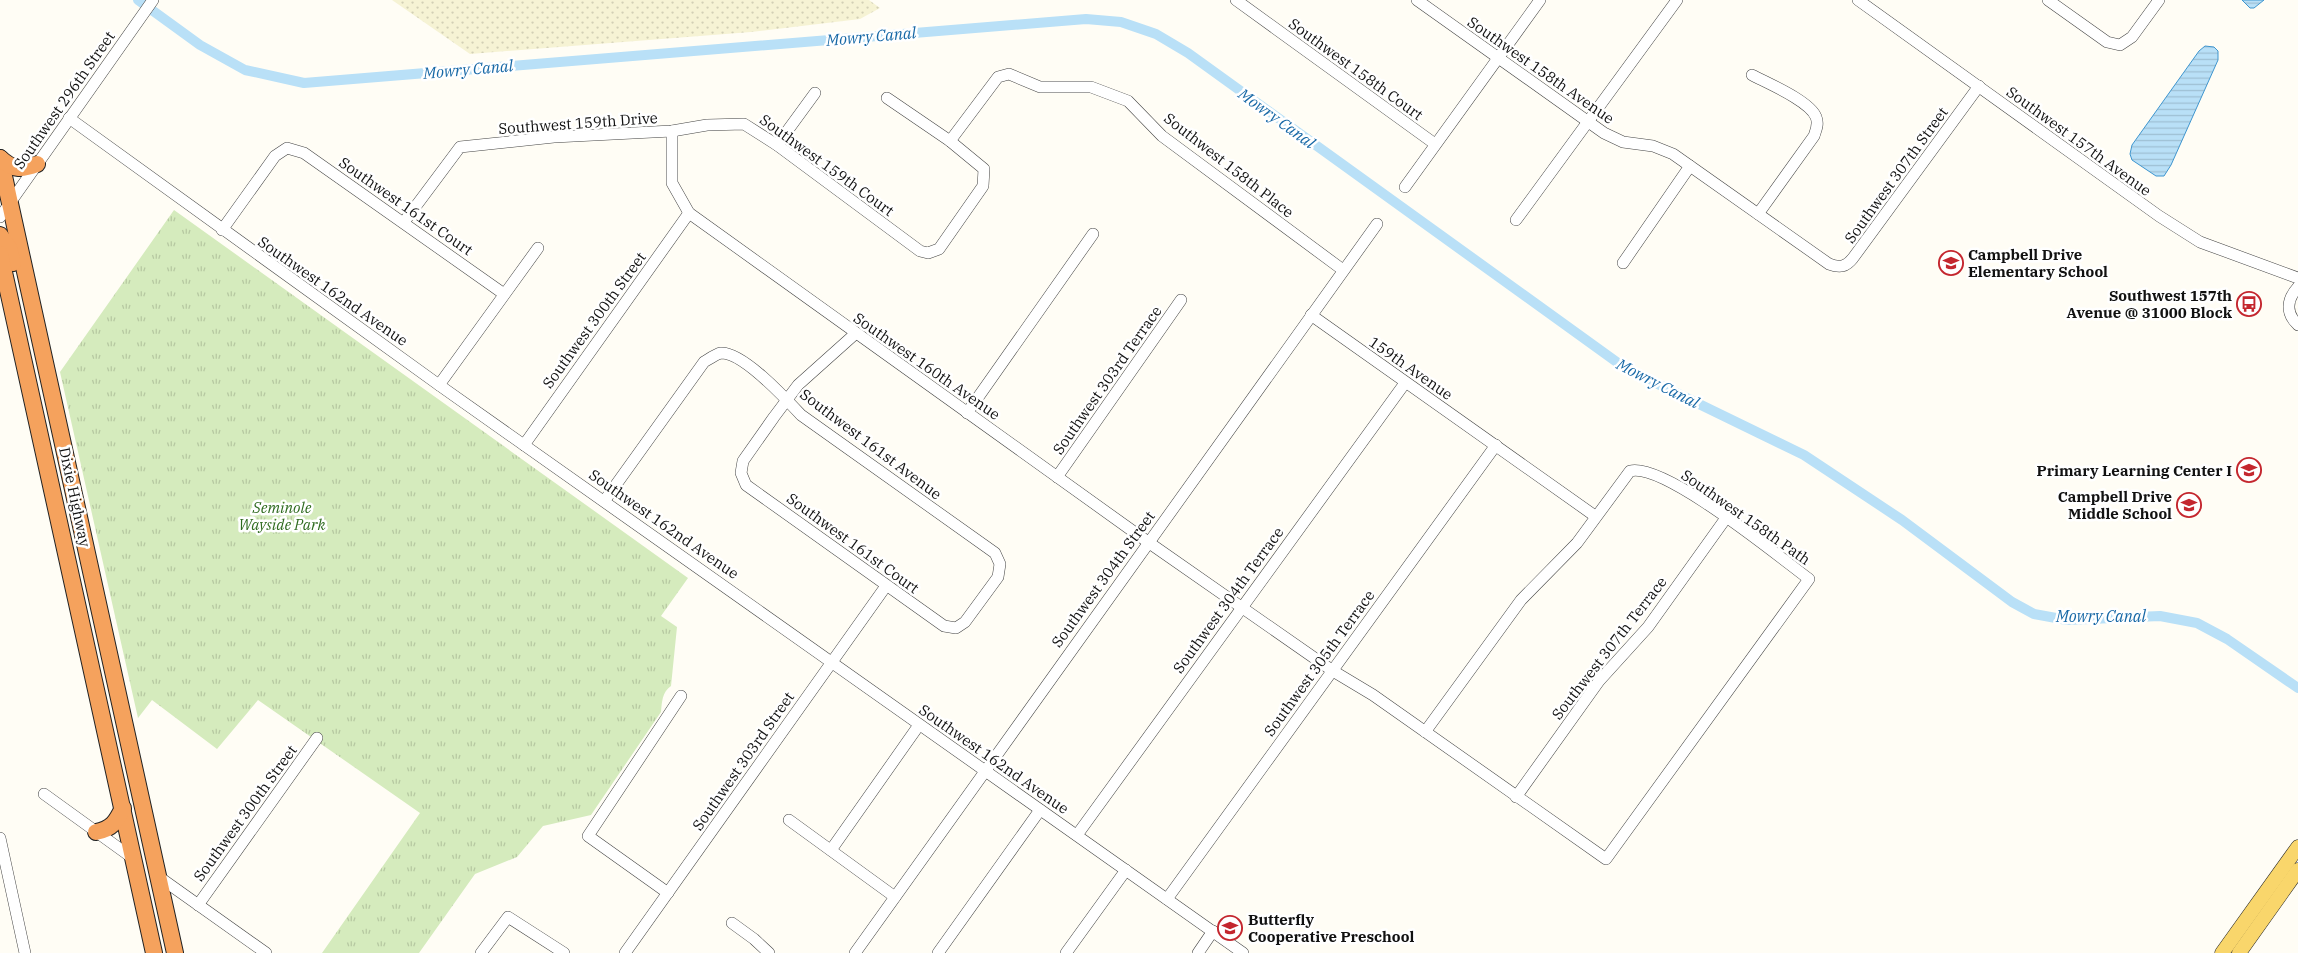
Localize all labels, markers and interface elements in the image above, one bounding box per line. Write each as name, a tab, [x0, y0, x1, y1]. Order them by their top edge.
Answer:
street label: Southwest 158th Avenue	[1464, 12, 1618, 128]
street label: Southwest 158th Court	[1285, 14, 1427, 124]
water label: Mowry Canal	[824, 22, 917, 50]
street label: Southwest 296th Street	[9, 27, 119, 173]
water label: Mowry Canal	[421, 55, 514, 83]
street label: Southwest 157th Avenue	[2003, 82, 2155, 200]
water label: Mowry Canal	[1234, 83, 1320, 153]
street label: Southwest 307th Street	[1840, 103, 1952, 247]
street label: Southwest 159th Drive	[498, 108, 658, 138]
street label: Southwest 158th Place	[1160, 108, 1298, 222]
street label: Southwest 159th Court	[756, 110, 898, 220]
street label: Southwest 161st Court	[335, 153, 477, 259]
street label: Southwest 162nd Avenue	[254, 232, 412, 350]
place label: Campbell Drive Elementary School	[1968, 245, 2108, 281]
street label: Southwest 300th Street	[538, 248, 650, 392]
school or university icon: Campbell Drive Elementary School	[1938, 250, 1964, 276]
place label: Southwest 157th Avenue @ 31000 Block	[2066, 286, 2233, 322]
bus stop icon: Southwest 157th Avenue @ 31000 Block	[2236, 291, 2262, 317]
street label: Southwest 303rd Terrace	[1048, 302, 1166, 458]
street label: Southwest 160th Avenue	[850, 308, 1004, 424]
street label: 159th Avenue	[1365, 332, 1457, 404]
water label: Mowry Canal	[1612, 353, 1703, 413]
street label: Southwest 161st Avenue	[796, 385, 946, 503]
street label: Dixie Highway	[55, 445, 95, 549]
school or university icon: Primary Learning Center I	[2236, 457, 2262, 483]
place label: Primary Learning Center I	[2037, 461, 2232, 480]
street label: Southwest 162nd Avenue	[585, 465, 743, 583]
street label: Southwest 158th Path	[1678, 465, 1814, 569]
place label: Campbell Drive Middle School	[2058, 487, 2172, 523]
street label: Southwest 161st Court	[783, 489, 923, 597]
school or university icon: Campbell Drive Middle School	[2176, 492, 2202, 518]
park label: Seminole Wayside Park	[238, 498, 326, 534]
street label: Southwest 304th Street	[1047, 507, 1159, 651]
street label: Southwest 304th Terrace	[1169, 523, 1287, 677]
street label: Southwest 307th Terrace	[1547, 573, 1671, 723]
street label: Southwest 305th Terrace	[1260, 586, 1378, 740]
water label: Mowry Canal	[2055, 606, 2147, 626]
street label: Southwest 303rd Street	[688, 688, 798, 834]
street label: Southwest 162nd Avenue	[915, 700, 1073, 818]
street label: Southwest 300th Street	[189, 741, 301, 885]
place label: Butterfly Cooperative Preschool	[1248, 910, 1414, 946]
school or university icon: Butterfly Cooperative Preschool	[1217, 915, 1243, 941]

